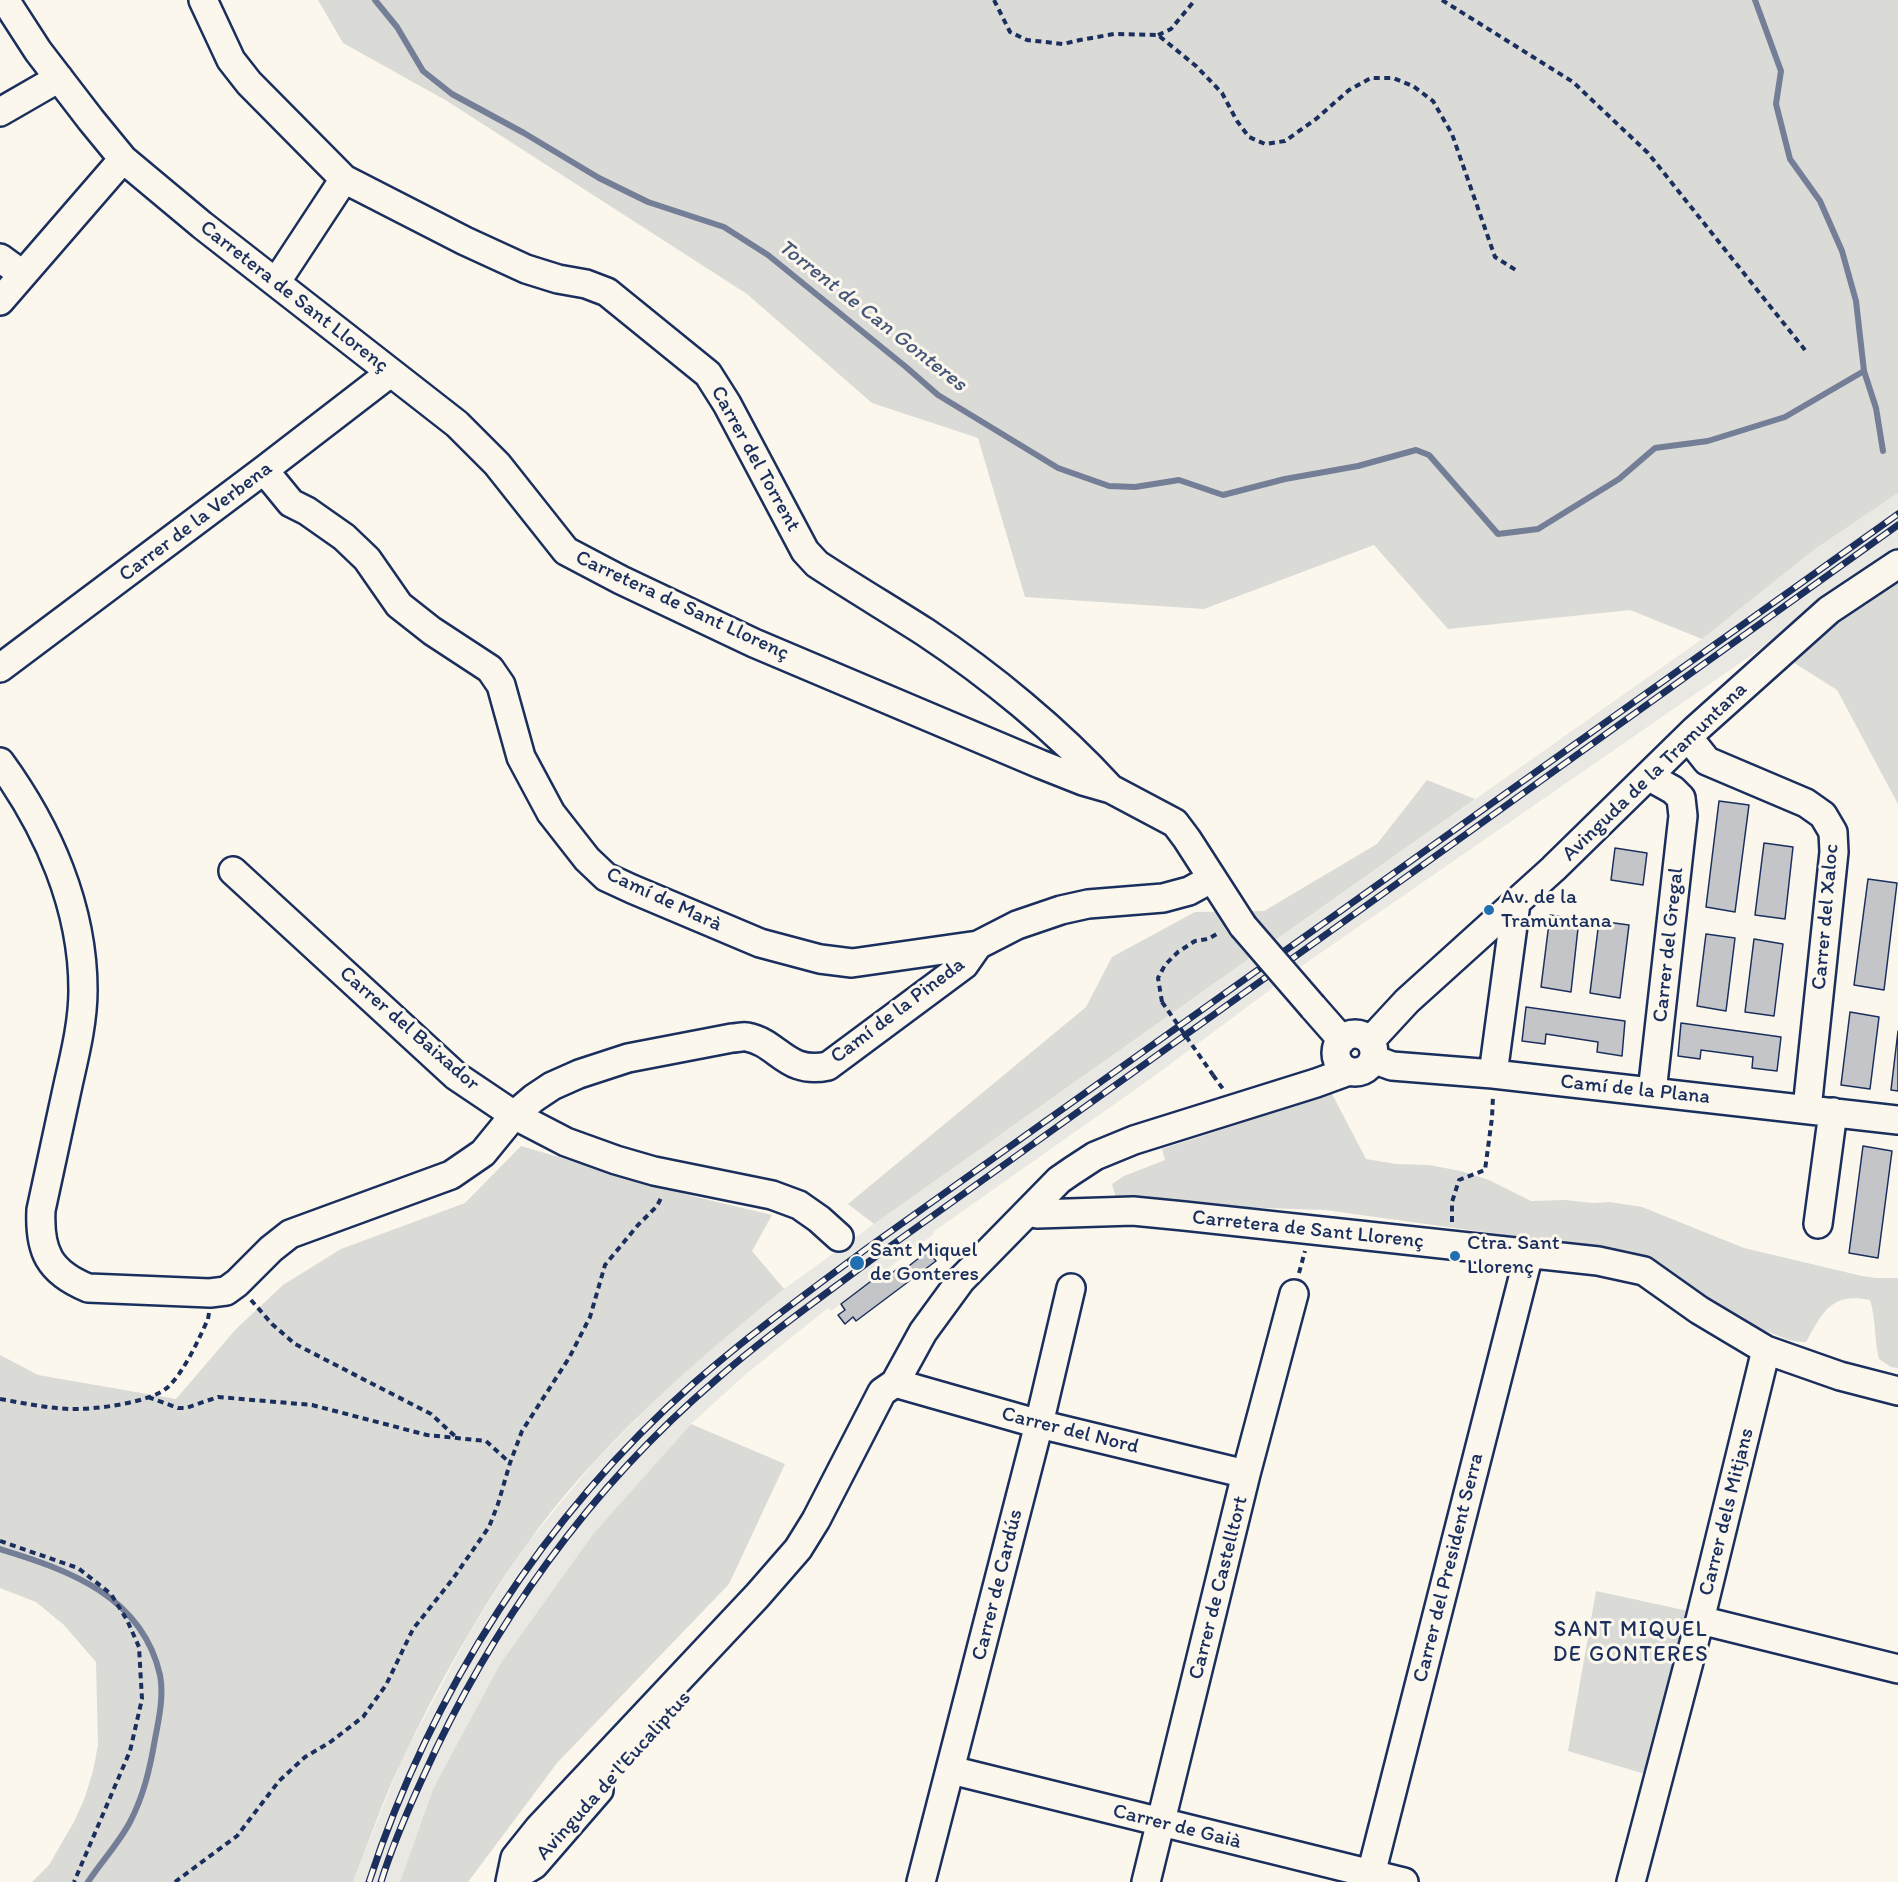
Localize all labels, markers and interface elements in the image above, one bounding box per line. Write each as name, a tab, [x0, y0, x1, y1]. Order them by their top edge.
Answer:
street label: Carretera de Sant Llorenç	[194, 215, 394, 379]
water label: Torrent de Can Gonteres	[773, 234, 971, 398]
street label: Carrer del Torrent	[705, 382, 805, 536]
street label: Carrer de la Verbena	[114, 456, 278, 588]
street label: Carretera de Sant Llorenç	[571, 545, 793, 667]
street label: Avinguda de la Tramuntana	[1557, 677, 1753, 867]
street label: Carrer del Xaloc	[1807, 843, 1845, 991]
street label: Camí de Marà	[602, 862, 726, 938]
street label: Carrer del Gregal	[1648, 866, 1690, 1024]
place label: Av. de la Tramuntana	[1501, 885, 1612, 935]
marker: Av. de la Tramuntana	[1482, 903, 1496, 917]
street label: Camí de la Pineda	[826, 952, 970, 1070]
street label: Carrer del Baixador	[334, 961, 484, 1097]
street label: Camí de la Plana	[1559, 1070, 1711, 1110]
street label: Carretera de Sant Llorenç	[1191, 1205, 1425, 1255]
place label: Ctra. Sant Llorenç	[1467, 1231, 1560, 1281]
place label: Sant Miquel de Gonteres	[870, 1238, 979, 1288]
marker: Ctra. Sant Llorenç	[1448, 1249, 1462, 1263]
marker: Sant Miquel de Gonteres	[848, 1254, 866, 1272]
street label: Carrer del Nord	[999, 1402, 1141, 1460]
street label: Carrer dels Mitjans	[1694, 1426, 1760, 1598]
street label: Carrer del President Serra	[1408, 1451, 1490, 1685]
street label: Carrer de Castelltort	[1184, 1494, 1254, 1682]
street label: Carrer de Cardús	[967, 1507, 1029, 1663]
district label: SANT MIQUEL DE GONTERES	[1553, 1617, 1709, 1669]
street label: Avinguda de l'Eucaliptus	[531, 1686, 697, 1866]
street label: Carrer de Gaià	[1110, 1799, 1244, 1855]

